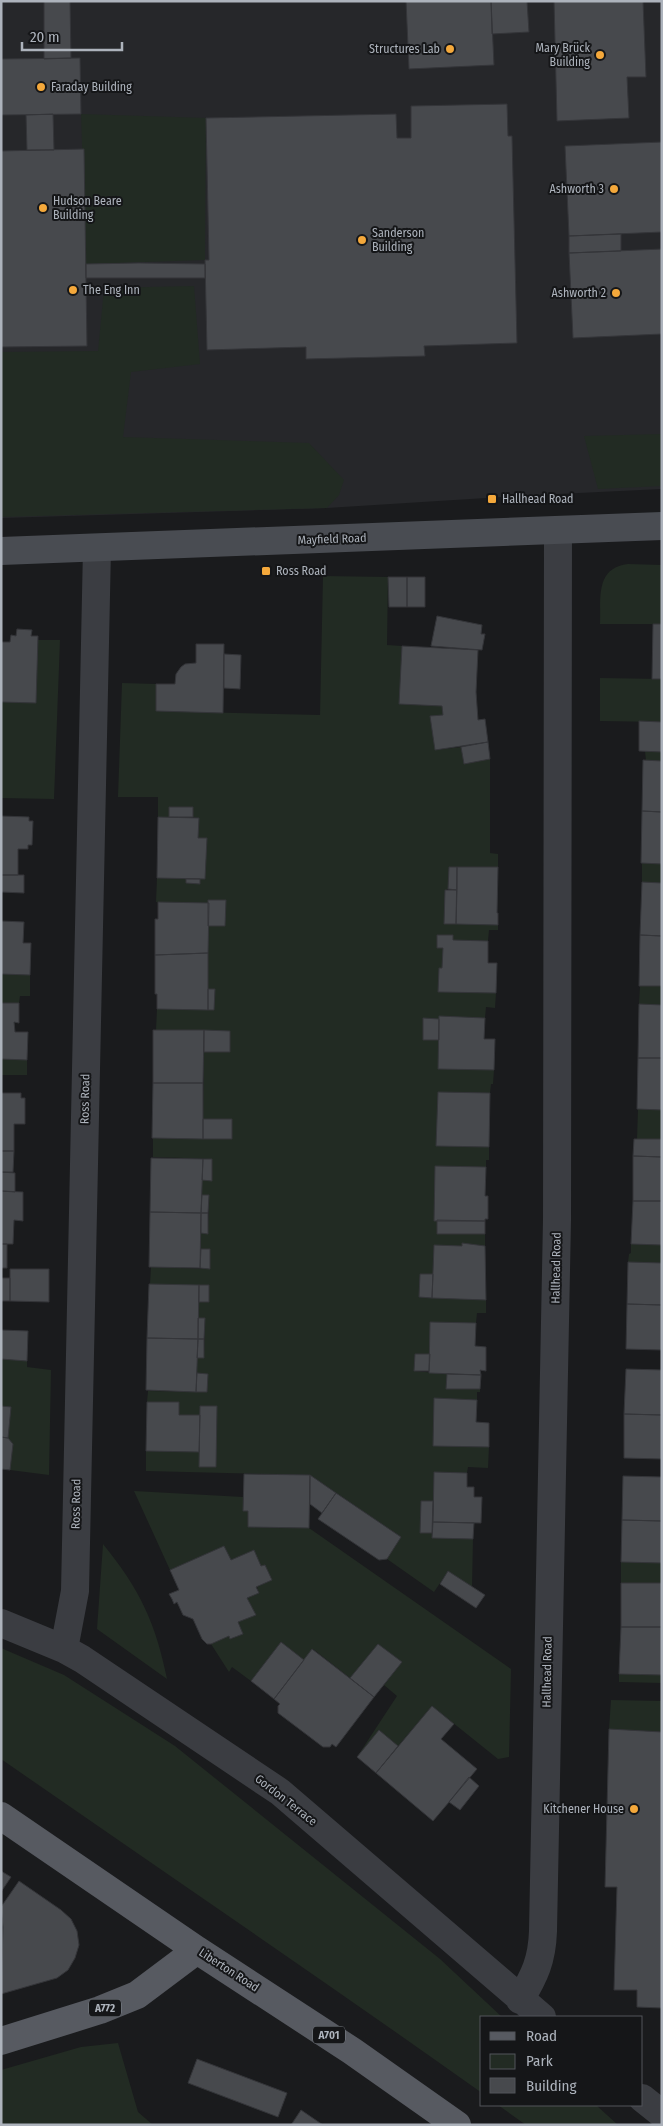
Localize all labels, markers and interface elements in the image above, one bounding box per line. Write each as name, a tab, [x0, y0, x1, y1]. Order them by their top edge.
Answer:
scale bar	[22, 20, 122, 52]
text: 20 m	[30, 28, 60, 46]
place label: Mary Brück Building	[535, 41, 590, 69]
place label: Structures Lab	[369, 42, 440, 56]
marker: Structures Lab	[444, 43, 456, 55]
marker: Mary Brück Building	[594, 49, 606, 61]
place label: Faraday Building	[51, 80, 132, 94]
marker: Faraday Building	[35, 81, 47, 93]
place label: Ashworth 3	[549, 182, 604, 196]
marker: Ashworth 3	[608, 183, 620, 195]
place label: Hudson Beare Building	[53, 194, 122, 222]
marker: Hudson Beare Building	[37, 202, 49, 214]
place label: Sanderson Building	[372, 226, 424, 254]
marker: Sanderson Building	[356, 234, 368, 246]
place label: The Eng Inn	[83, 283, 140, 297]
marker: The Eng Inn	[67, 284, 79, 296]
place label: Ashworth 2	[552, 286, 606, 300]
marker: Ashworth 2	[610, 287, 622, 299]
place label: Hallhead Road	[502, 492, 574, 506]
marker: Hallhead Road	[486, 493, 498, 505]
street label: Mayfield Road	[297, 531, 367, 547]
place label: Ross Road	[276, 564, 327, 578]
marker: Ross Road	[260, 565, 272, 577]
street label: Ross Road	[78, 1074, 92, 1124]
street label: Hallhead Road	[548, 1232, 564, 1304]
street label: Ross Road	[69, 1479, 83, 1529]
street label: Hallhead Road	[539, 1636, 555, 1708]
street label: Gordon Terrace	[252, 1772, 320, 1828]
place label: Kitchener House	[543, 1802, 624, 1816]
marker: Kitchener House	[628, 1803, 640, 1815]
street label: Liberton Road	[196, 1945, 262, 1995]
road number: A772	[89, 2000, 121, 2016]
legend	[480, 2016, 643, 2106]
road number: A701	[313, 2026, 345, 2044]
text: Road	[526, 2027, 557, 2045]
text: Park	[526, 2052, 553, 2070]
text: Building	[526, 2077, 577, 2095]

